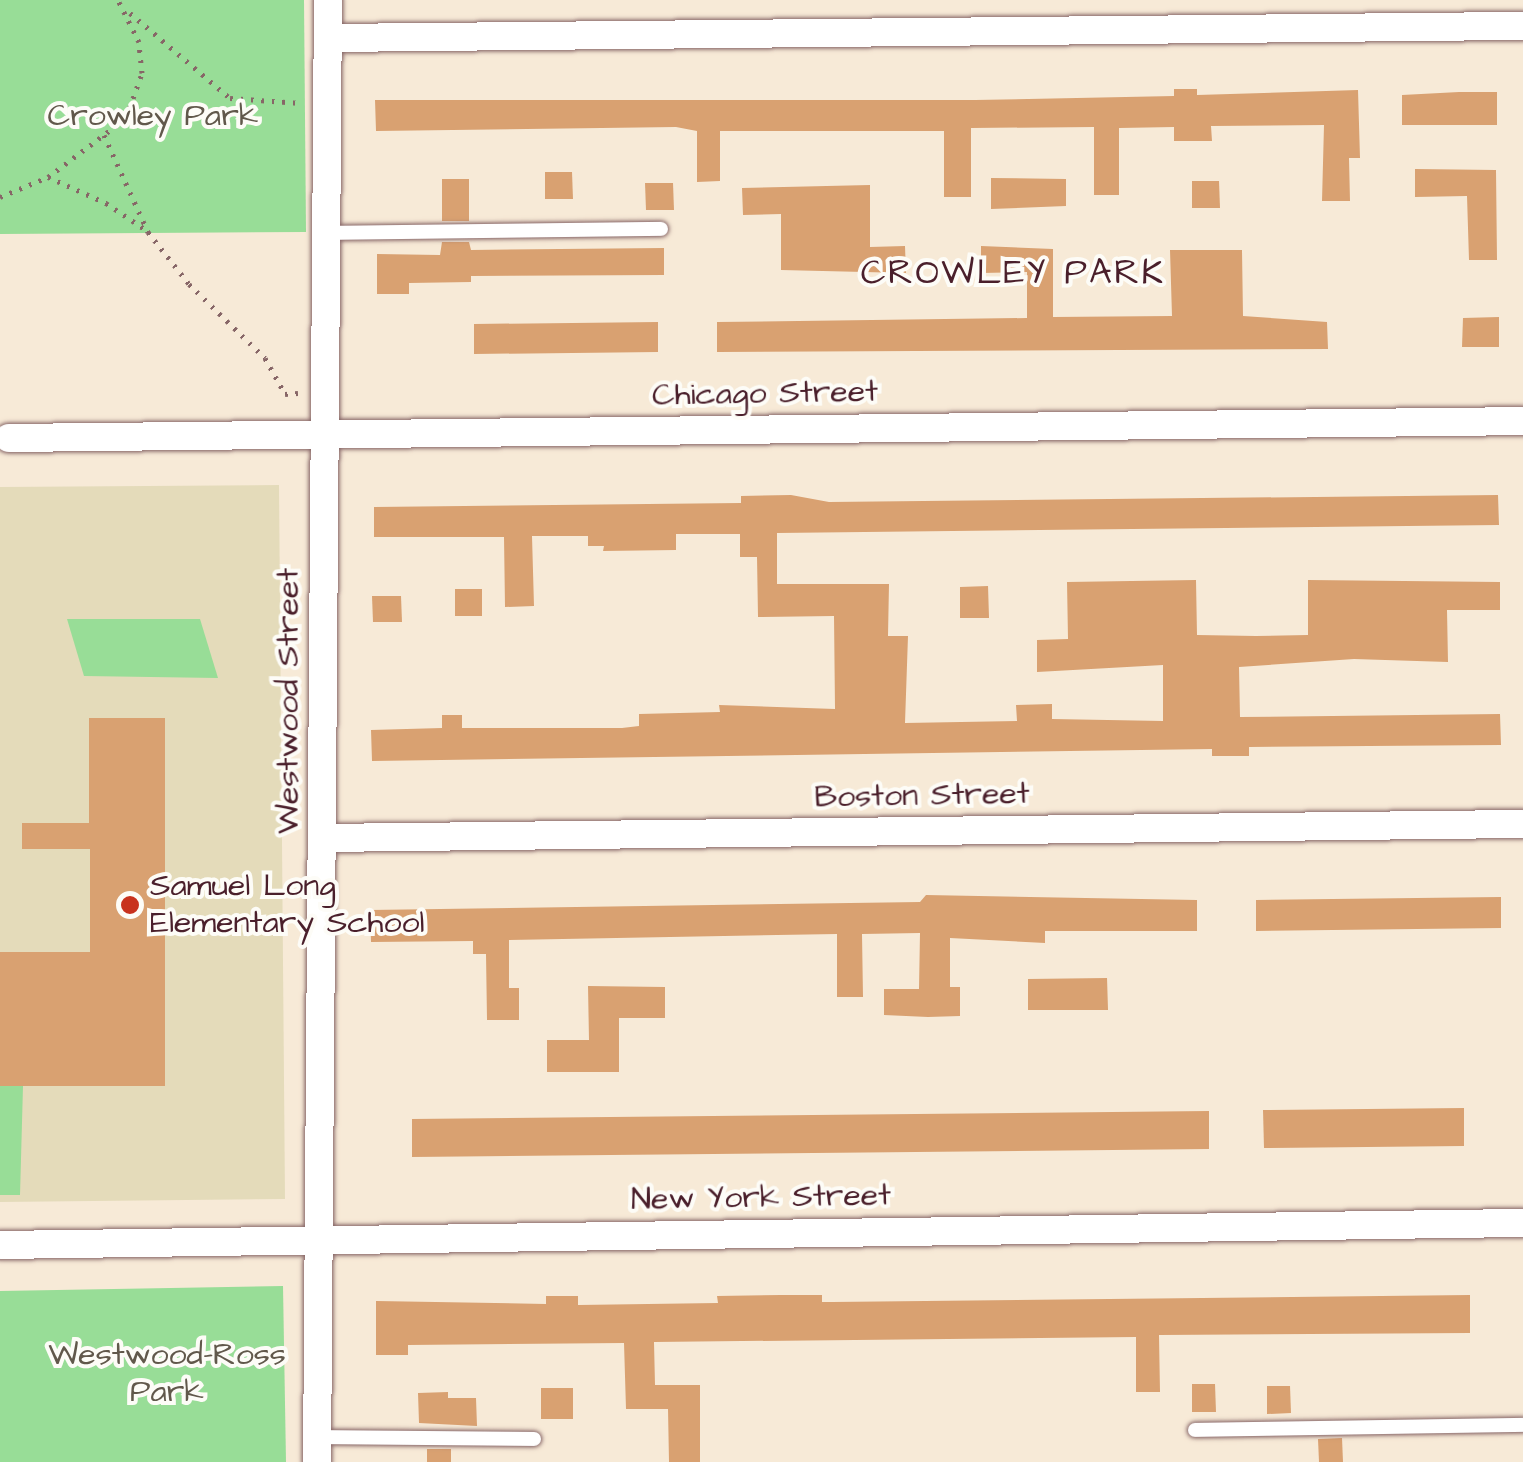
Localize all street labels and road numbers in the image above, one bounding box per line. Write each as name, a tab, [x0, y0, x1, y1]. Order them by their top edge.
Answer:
street label: Chicago Street	[652, 373, 878, 415]
street label: Westwood Street	[270, 568, 308, 834]
street label: Boston Street	[814, 775, 1030, 817]
street label: New York Street	[631, 1177, 891, 1219]

